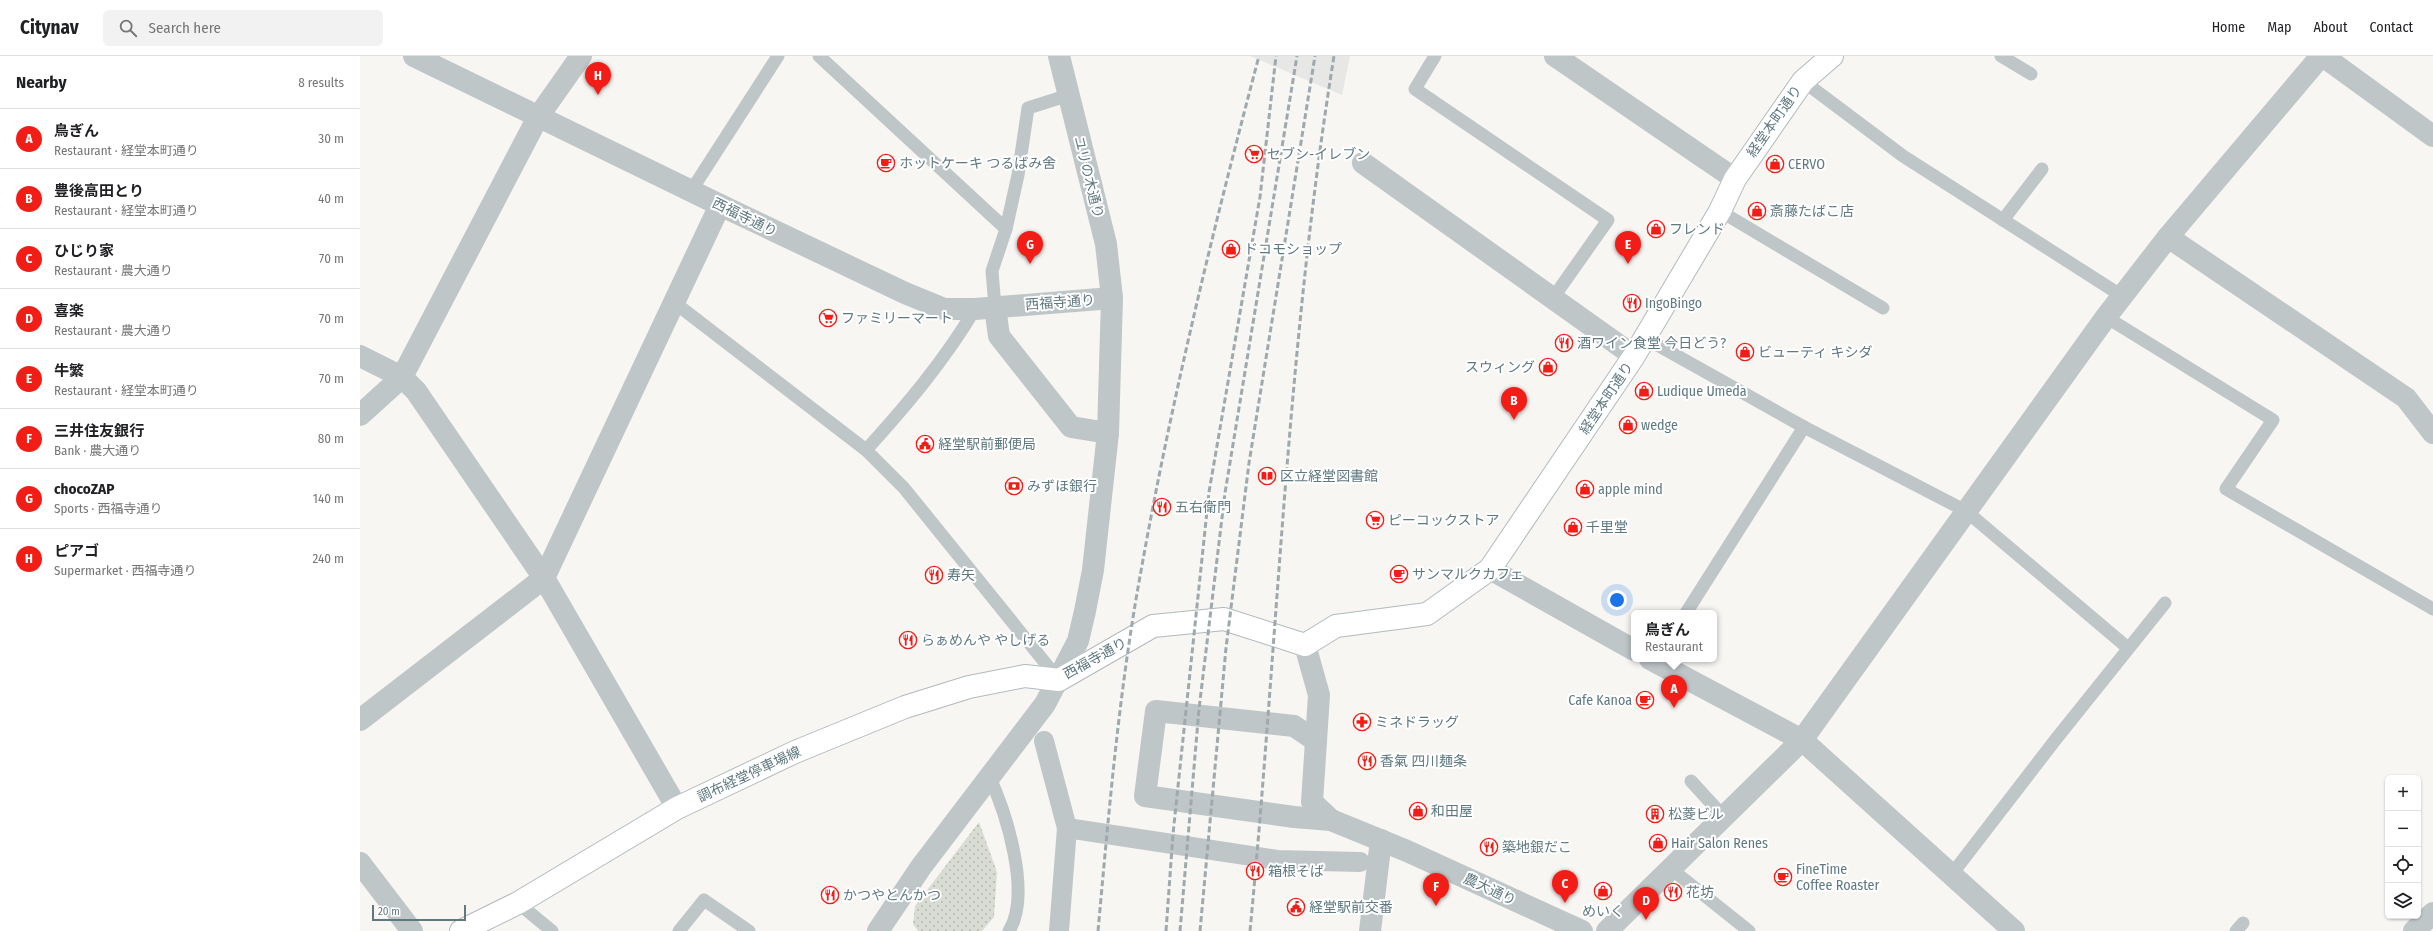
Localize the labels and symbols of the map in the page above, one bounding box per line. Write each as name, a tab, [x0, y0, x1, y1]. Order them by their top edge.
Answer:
pin: H	[585, 62, 611, 95]
street label: 経堂本町通り	[1743, 82, 1805, 161]
street label: ユリの木通り	[1070, 134, 1107, 220]
supermarket icon: セブン-イレブン	[1244, 144, 1264, 164]
place label: セブン-イレブン	[1267, 146, 1370, 163]
cafe icon: ホットケーキ つるばみ舍	[876, 153, 896, 173]
shop icon: CERVO	[1765, 154, 1785, 174]
place label: ホットケーキ つるばみ舍	[899, 155, 1056, 172]
place label: CERVO	[1788, 156, 1825, 173]
street label: 西福寺通り	[710, 194, 780, 240]
shop icon: 斎藤たばこ店	[1747, 201, 1767, 221]
place label: 斎藤たばこ店	[1770, 203, 1854, 220]
shop icon: フレンド	[1646, 219, 1666, 239]
place label: フレンド	[1669, 221, 1725, 238]
pin: G	[1017, 231, 1043, 264]
pin: E	[1615, 231, 1641, 264]
shop icon: ドコモショップ	[1221, 239, 1241, 259]
place label: ドコモショップ	[1244, 241, 1342, 258]
street label: 西福寺通り	[1025, 292, 1096, 313]
restaurant icon: IngoBingo	[1622, 293, 1642, 313]
place label: IngoBingo	[1645, 295, 1702, 312]
supermarket icon: ファミリーマート	[818, 308, 838, 328]
place label: ファミリーマート	[841, 310, 953, 327]
restaurant icon: 酒ワイン食堂 今日どう?	[1554, 333, 1574, 353]
place label: 酒ワイン食堂 今日どう?	[1577, 335, 1726, 352]
shop icon: ビューティ キシダ	[1735, 342, 1755, 362]
place label: ビューティ キシダ	[1758, 344, 1872, 361]
shop icon: スウィング	[1538, 357, 1558, 377]
place label: スウィング	[1465, 359, 1535, 376]
street label: 経堂本町通り	[1576, 359, 1637, 438]
shop icon: Ludique Umeda	[1634, 381, 1654, 401]
place label: Ludique Umeda	[1657, 383, 1747, 400]
pin: B	[1501, 387, 1527, 420]
shop icon: wedge	[1618, 415, 1638, 435]
place label: wedge	[1641, 417, 1678, 434]
public building icon: 経堂駅前郵便局	[915, 434, 935, 454]
place label: 経堂駅前郵便局	[938, 436, 1036, 453]
library icon: 区立経堂図書館	[1257, 466, 1277, 486]
place label: 区立経堂図書館	[1280, 468, 1378, 485]
bank icon: みずほ銀行	[1004, 476, 1024, 496]
place label: みずほ銀行	[1027, 478, 1097, 495]
shop icon: apple mind	[1575, 479, 1595, 499]
place label: apple mind	[1598, 481, 1663, 498]
restaurant icon: 五右衛門	[1152, 497, 1172, 517]
place label: 五右衛門	[1175, 499, 1231, 516]
supermarket icon: ピーコックストア	[1365, 510, 1385, 530]
place label: ピーコックストア	[1388, 512, 1500, 529]
shop icon: 千里堂	[1563, 517, 1583, 537]
place label: 千里堂	[1586, 519, 1628, 536]
cafe icon: サンマルクカフェ	[1389, 564, 1409, 584]
restaurant icon: 寿矢	[924, 565, 944, 585]
place label: サンマルクカフェ	[1412, 566, 1524, 583]
place label: 寿矢	[947, 567, 975, 584]
your location	[1607, 590, 1627, 610]
restaurant icon: らぁめんや やしげる	[898, 630, 918, 650]
place label: らぁめんや やしげる	[921, 632, 1050, 649]
street label: 西福寺通り	[1061, 634, 1130, 683]
pin: A	[1661, 675, 1687, 708]
cafe icon: Cafe Kanoa	[1635, 690, 1655, 710]
place label: Cafe Kanoa	[1568, 692, 1632, 709]
pharmacy icon: ミネドラッグ	[1352, 712, 1372, 732]
place label: ミネドラッグ	[1375, 714, 1459, 731]
street label: 調布経堂停車場線	[695, 743, 804, 806]
restaurant icon: 香氣 四川麺条	[1357, 751, 1377, 771]
place label: 香氣 四川麺条	[1380, 753, 1467, 770]
shop icon: 和田屋	[1408, 801, 1428, 821]
place label: 和田屋	[1431, 803, 1473, 820]
building icon: 松菱ビル	[1645, 804, 1665, 824]
place label: 松菱ビル	[1668, 806, 1724, 823]
shop icon: Hair Salon Renes	[1648, 833, 1668, 853]
place label: Hair Salon Renes	[1671, 835, 1768, 852]
restaurant icon: 築地銀だこ	[1479, 837, 1499, 857]
place label: 築地銀だこ	[1502, 839, 1572, 856]
restaurant icon: 箱根そば	[1245, 861, 1265, 881]
place label: FineTime Coffee Roaster	[1796, 861, 1879, 894]
place label: 箱根そば	[1268, 863, 1324, 880]
cafe icon: FineTime Coffee Roaster	[1773, 867, 1793, 887]
street label: 農大通り	[1461, 870, 1519, 909]
pin: C	[1552, 870, 1578, 903]
pin: F	[1423, 873, 1449, 906]
shop icon: めいく	[1593, 881, 1613, 901]
restaurant icon: 花坊	[1663, 882, 1683, 902]
place label: 花坊	[1686, 884, 1714, 901]
restaurant icon: かつやとんかつ	[820, 885, 840, 905]
place label: かつやとんかつ	[843, 887, 941, 904]
pin: D	[1633, 887, 1659, 920]
public building icon: 経堂駅前交番	[1286, 897, 1306, 917]
place label: 経堂駅前交番	[1309, 899, 1393, 916]
scale bar	[372, 903, 466, 922]
place label: めいく	[1582, 903, 1624, 920]

